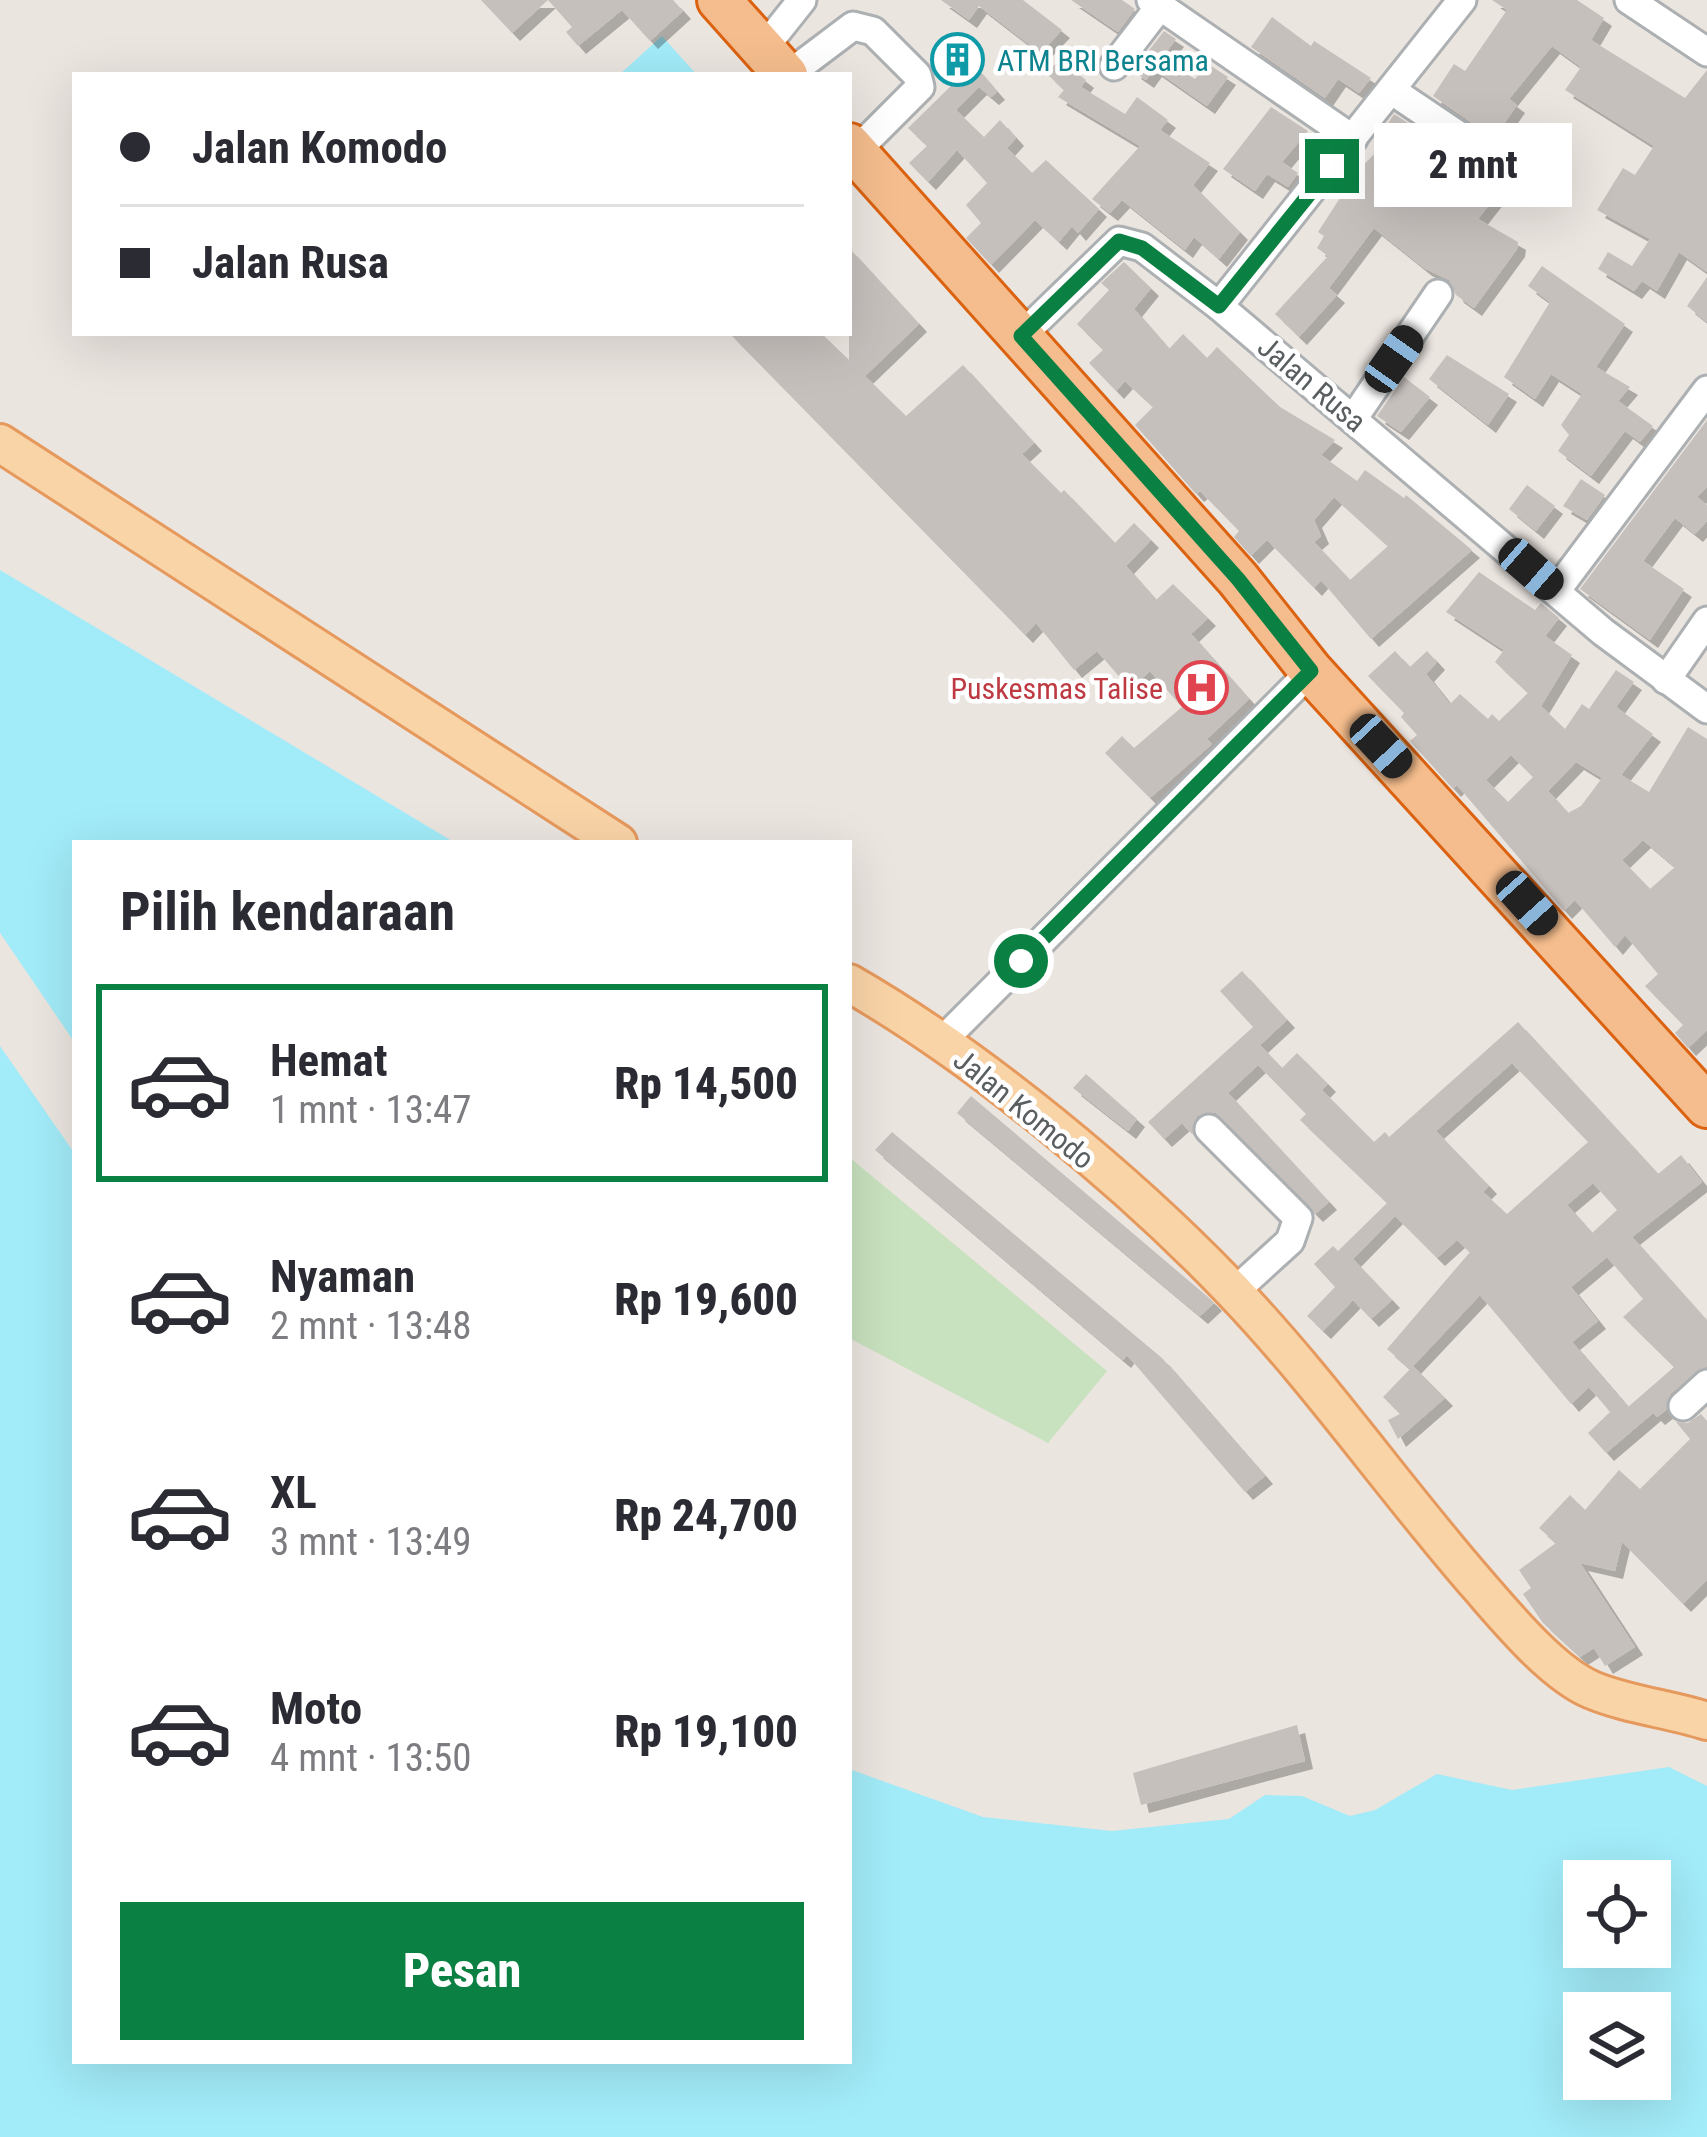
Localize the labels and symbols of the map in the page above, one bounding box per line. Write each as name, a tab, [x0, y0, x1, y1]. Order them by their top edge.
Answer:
building icon: ATM BRI Bersama	[930, 32, 986, 88]
place label: ATM BRI Bersama	[997, 43, 1209, 78]
callout: 2 mnt	[1374, 124, 1572, 208]
route end	[1305, 139, 1359, 193]
car	[1359, 319, 1429, 399]
street label: Jalan Rusa	[1251, 329, 1373, 439]
car	[1492, 532, 1570, 606]
hospital icon: Puskesmas Talise	[1174, 660, 1230, 716]
place label: Puskesmas Talise	[950, 671, 1163, 706]
car	[1343, 707, 1419, 785]
car	[1490, 864, 1564, 942]
route start	[994, 934, 1048, 988]
street label: Jalan Komodo	[947, 1042, 1101, 1176]

